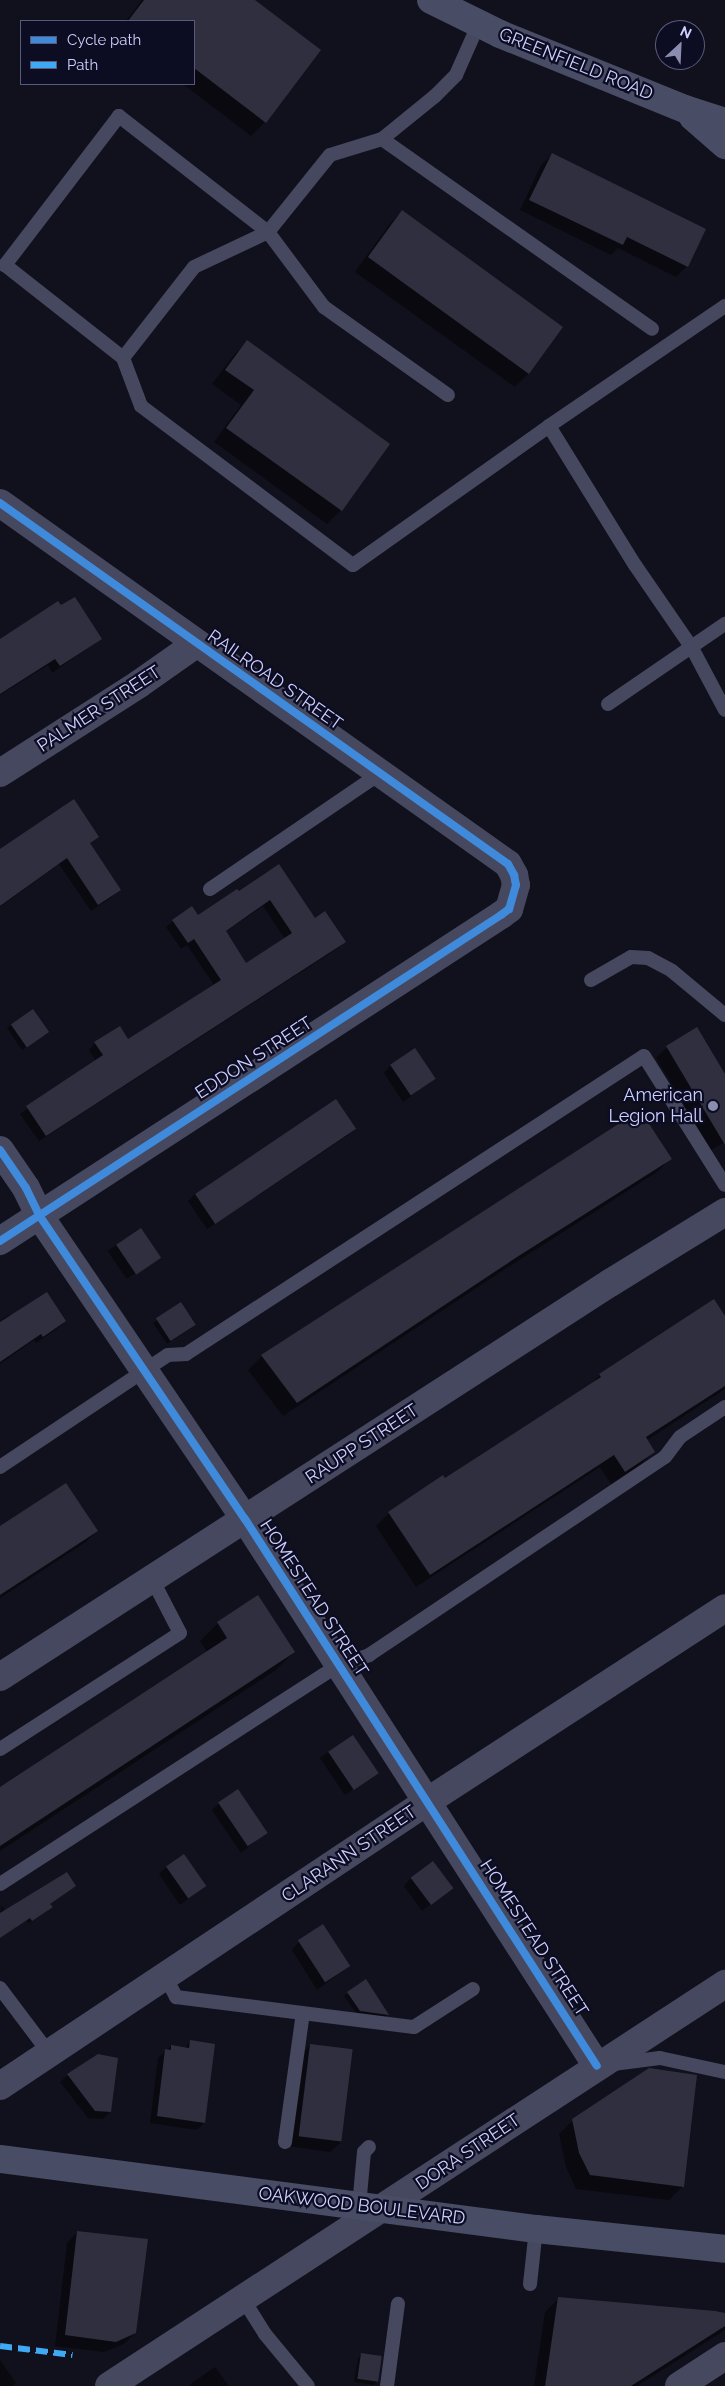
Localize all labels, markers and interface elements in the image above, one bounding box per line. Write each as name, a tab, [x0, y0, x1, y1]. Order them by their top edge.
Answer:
legend	[20, 20, 195, 85]
north arrow	[655, 20, 705, 70]
street label: GREENFIELD ROAD	[496, 23, 656, 105]
text: N	[678, 23, 694, 42]
text: Cycle path	[67, 31, 141, 49]
text: Path	[67, 56, 98, 74]
street label: RAILROAD STREET	[203, 625, 347, 735]
street label: PALMER STREET	[33, 661, 165, 757]
street label: EDDON STREET	[191, 1012, 317, 1104]
place label: American Legion Hall	[609, 1085, 703, 1128]
marker: American Legion Hall	[707, 1100, 719, 1112]
street label: RAUPP STREET	[301, 1399, 423, 1489]
street label: HOMESTEAD STREET	[255, 1516, 373, 1680]
street label: CLARANN STREET	[278, 1801, 420, 1907]
street label: HOMESTEAD STREET	[475, 1856, 593, 2020]
street label: DORA STREET	[412, 2109, 524, 2195]
street label: OAKWOOD BOULEVARD	[257, 2183, 467, 2229]

